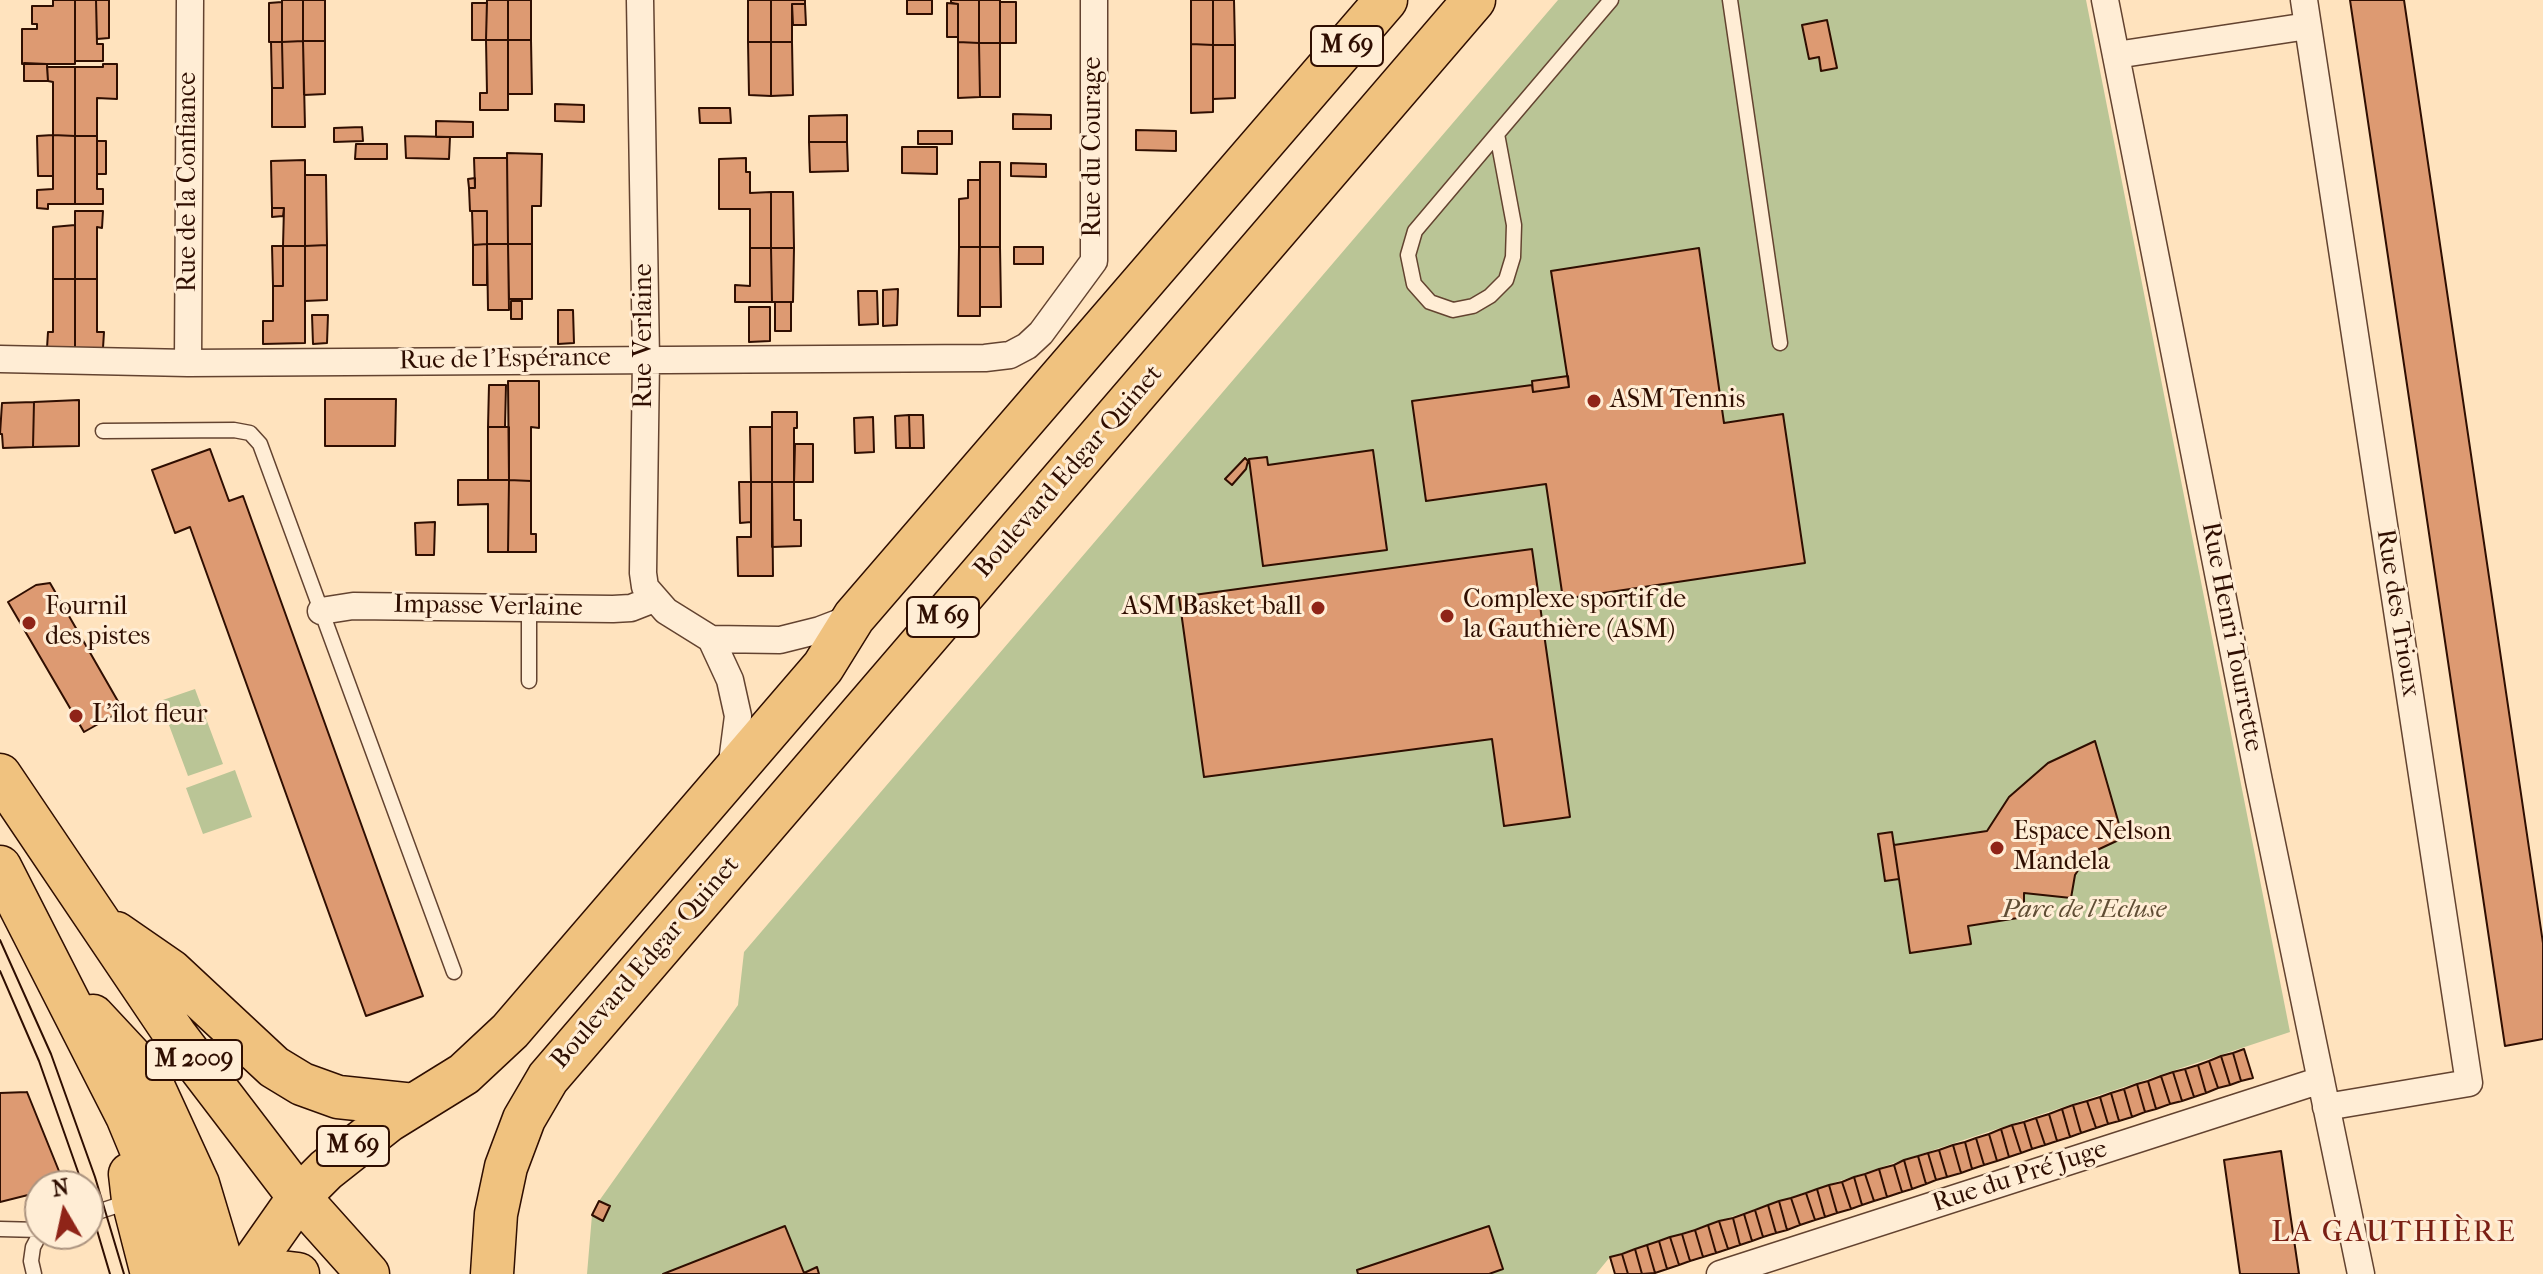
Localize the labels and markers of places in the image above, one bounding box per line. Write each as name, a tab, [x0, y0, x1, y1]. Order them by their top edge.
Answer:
place label: ASM Tennis	[1610, 385, 1745, 417]
marker: ASM Tennis	[1585, 392, 1603, 410]
place label: Complexe sportif de la Gauthière (ASM)	[1463, 585, 1686, 646]
place label: Fournil des pistes	[45, 592, 150, 654]
place label: ASM Basket-ball	[1122, 592, 1302, 624]
marker: ASM Basket-ball	[1309, 599, 1327, 617]
marker: Complexe sportif de la Gauthière (ASM)	[1438, 607, 1456, 625]
marker: Fournil des pistes	[20, 614, 38, 632]
place label: L'îlot fleur	[92, 700, 208, 732]
marker: L'îlot fleur	[67, 707, 85, 725]
place label: Espace Nelson Mandela	[2013, 817, 2171, 878]
marker: Espace Nelson Mandela	[1988, 839, 2006, 857]

